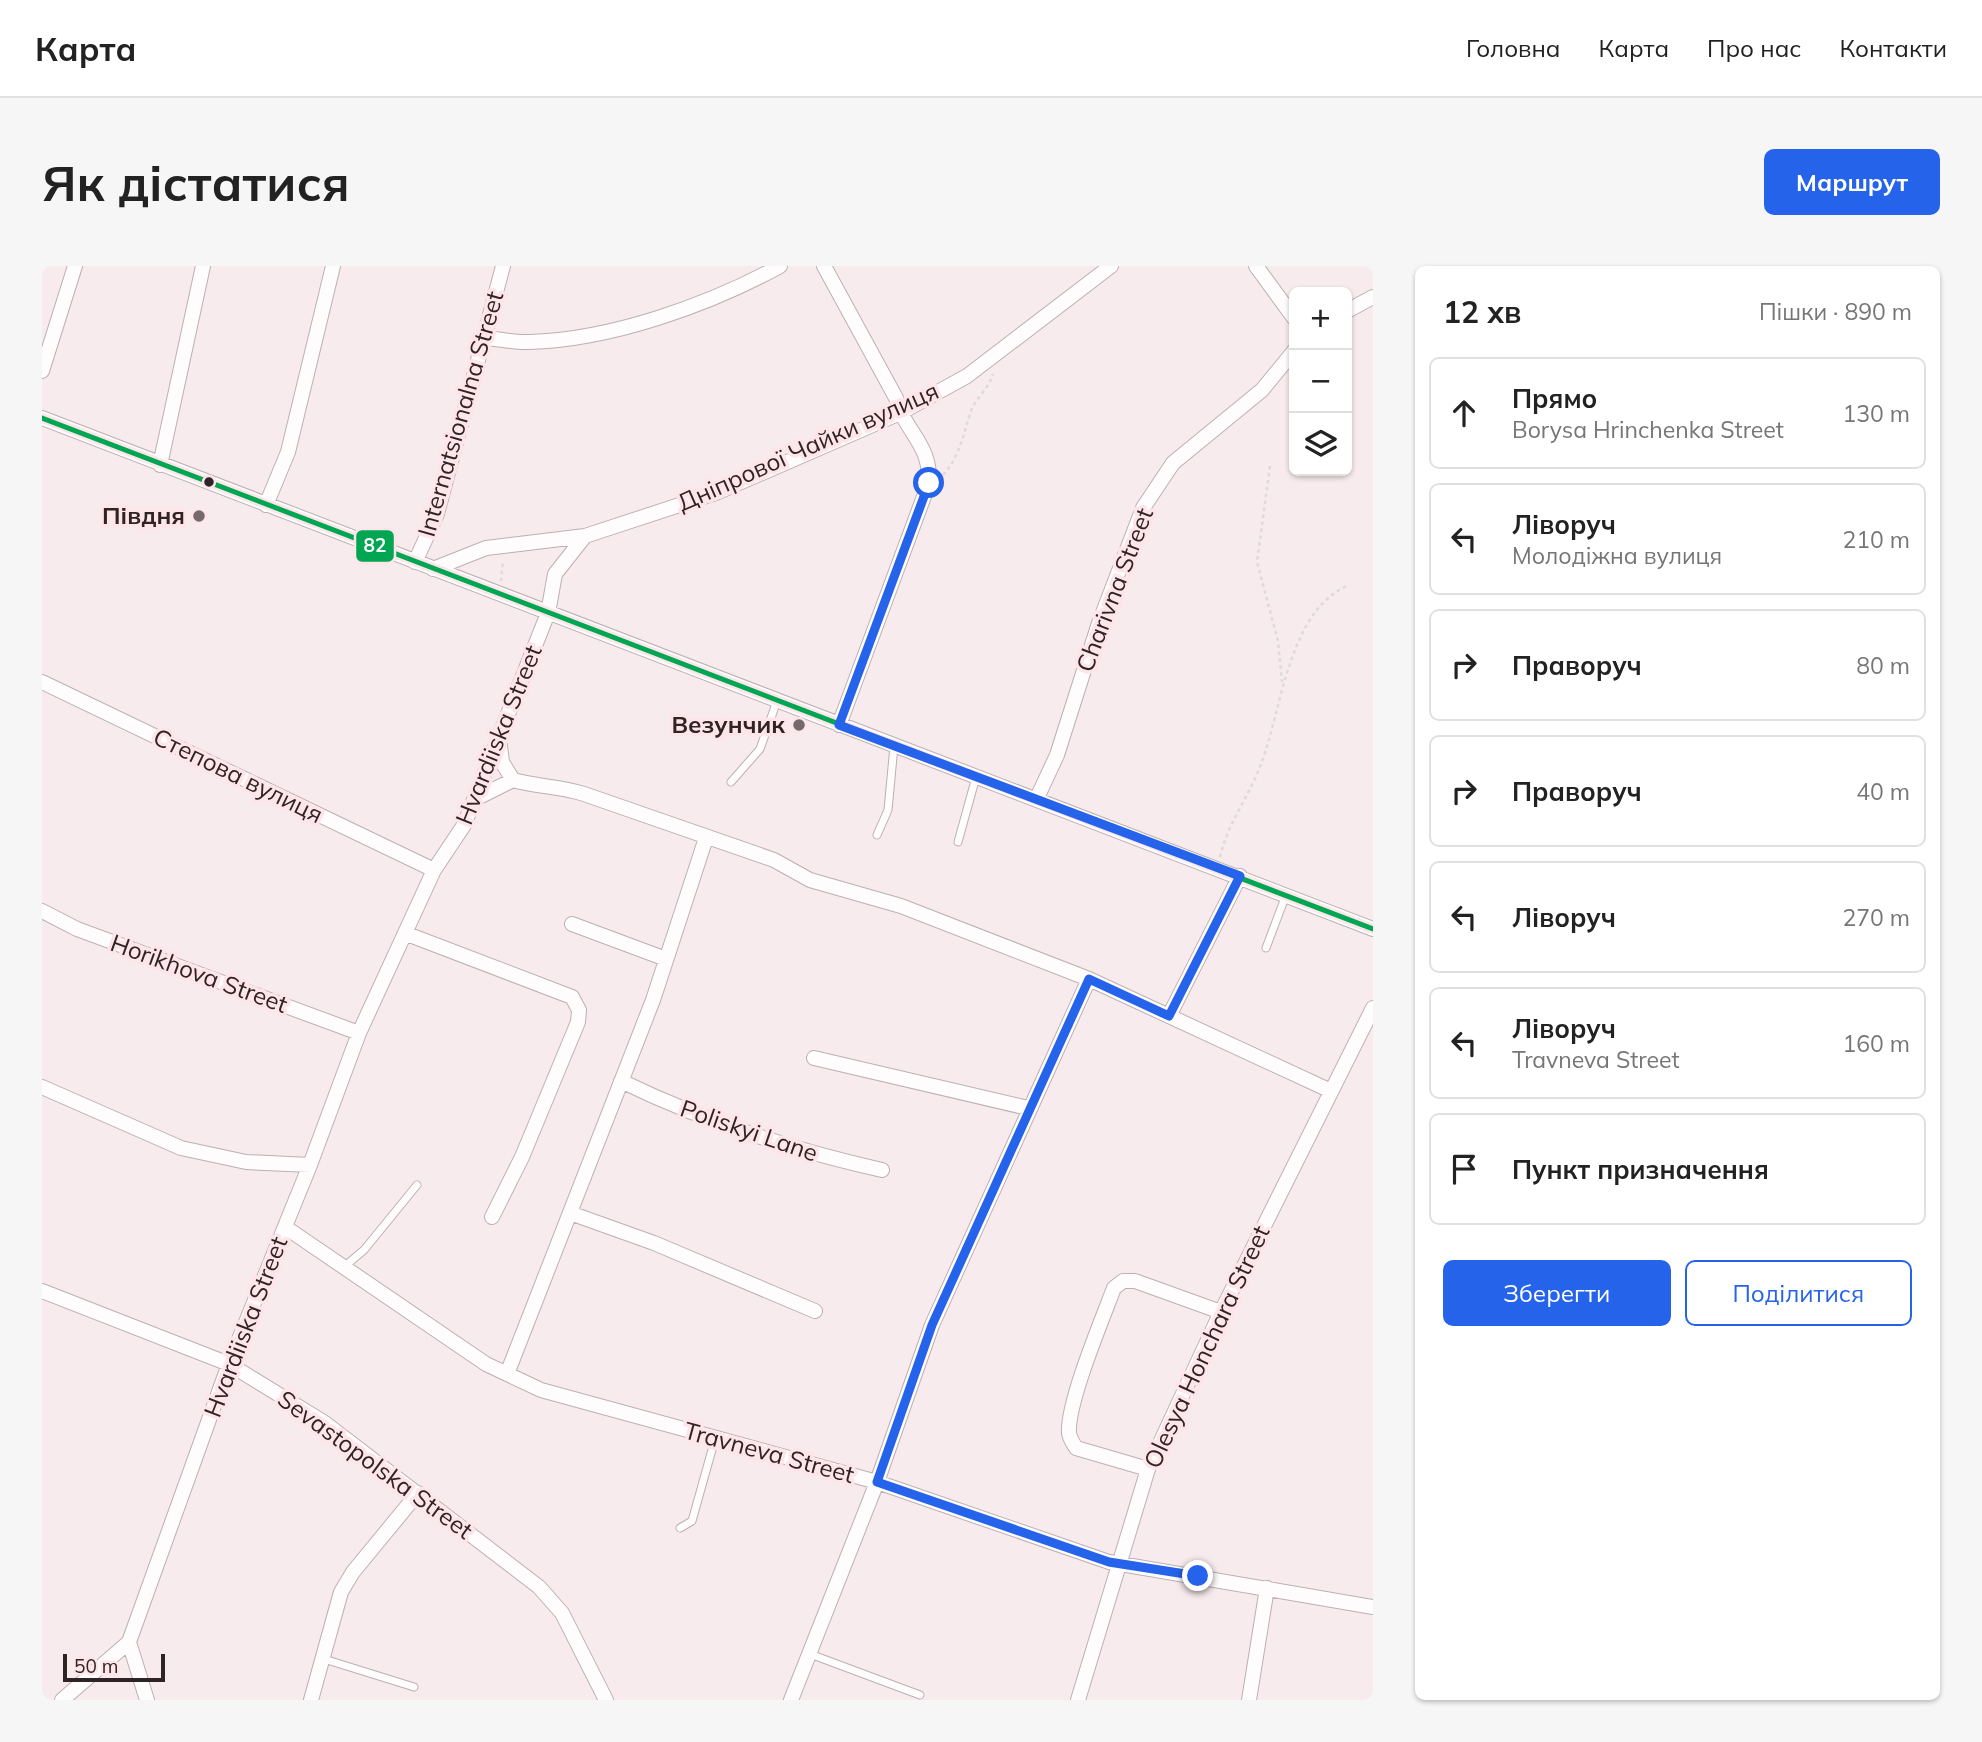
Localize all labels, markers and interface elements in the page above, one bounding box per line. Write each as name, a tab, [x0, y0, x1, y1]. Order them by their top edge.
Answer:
text: Карта	[35, 28, 137, 69]
text: Головна	[1466, 33, 1560, 63]
text: Карта	[1598, 33, 1669, 63]
text: Про нас	[1707, 33, 1801, 63]
text: Контакти	[1839, 33, 1947, 63]
button: Маршрут	[1764, 149, 1940, 215]
text: Як дістатися	[42, 152, 350, 213]
map controls	[1289, 287, 1352, 476]
button: +	[1289, 287, 1352, 350]
street label: Internatsionalna Street	[411, 288, 509, 540]
text: 12 хв	[1443, 293, 1521, 331]
text: Пішки · 890 m	[1759, 297, 1912, 326]
button: −	[1289, 350, 1352, 413]
street label: Дніпрової Чайки вулиця	[672, 375, 943, 517]
text: Прямо	[1512, 382, 1597, 415]
icon: ahead	[1445, 394, 1483, 432]
text: 130 m	[1842, 399, 1910, 428]
button: layers	[1289, 413, 1352, 476]
text: Borysa Hrinchenka Street	[1512, 415, 1784, 444]
route start	[913, 467, 944, 498]
unlabelled marker	[202, 475, 216, 489]
place label: Півдня	[102, 500, 185, 530]
street label: Charivna Street	[1069, 503, 1159, 676]
marker: Півдня	[191, 508, 207, 524]
text: Ліворуч	[1512, 508, 1616, 541]
icon: left	[1445, 520, 1483, 558]
text: 210 m	[1842, 525, 1910, 554]
line badge: 82	[355, 529, 395, 563]
text: 82	[364, 533, 386, 557]
text: Молодіжна вулиця	[1512, 541, 1722, 570]
street label: Hvardiiska Street	[448, 641, 548, 829]
icon: right	[1445, 646, 1483, 684]
text: Праворуч	[1512, 649, 1642, 682]
text: 80 m	[1856, 651, 1910, 680]
place label: Везунчик	[672, 709, 785, 739]
marker: Везунчик	[791, 717, 807, 733]
street label: Степова вулиця	[149, 721, 328, 829]
icon: right	[1445, 772, 1483, 810]
text: Праворуч	[1512, 775, 1642, 808]
text: 40 m	[1856, 777, 1910, 806]
icon: left	[1445, 898, 1483, 936]
text: Ліворуч	[1512, 901, 1616, 934]
text: 270 m	[1842, 903, 1910, 932]
street label: Horikhova Street	[107, 927, 292, 1019]
text: Ліворуч	[1512, 1012, 1616, 1045]
icon: left	[1445, 1024, 1483, 1062]
text: 160 m	[1842, 1029, 1910, 1058]
text: Travneva Street	[1512, 1045, 1680, 1074]
street label: Poliskyi Lane	[677, 1093, 822, 1168]
icon: arrive	[1445, 1150, 1483, 1188]
text: Пункт призначення	[1512, 1153, 1769, 1186]
street label: Olesya Honchara Street	[1137, 1220, 1276, 1473]
street label: Hvardiiska Street	[197, 1232, 293, 1421]
button: Зберегти	[1443, 1260, 1671, 1326]
button: Поділитися	[1685, 1260, 1912, 1326]
street label: Sevastopolska Street	[272, 1383, 479, 1545]
street label: Travneva Street	[681, 1415, 858, 1489]
route end	[1182, 1560, 1213, 1591]
scale bar	[63, 1651, 164, 1683]
text: 50 m	[74, 1654, 118, 1678]

